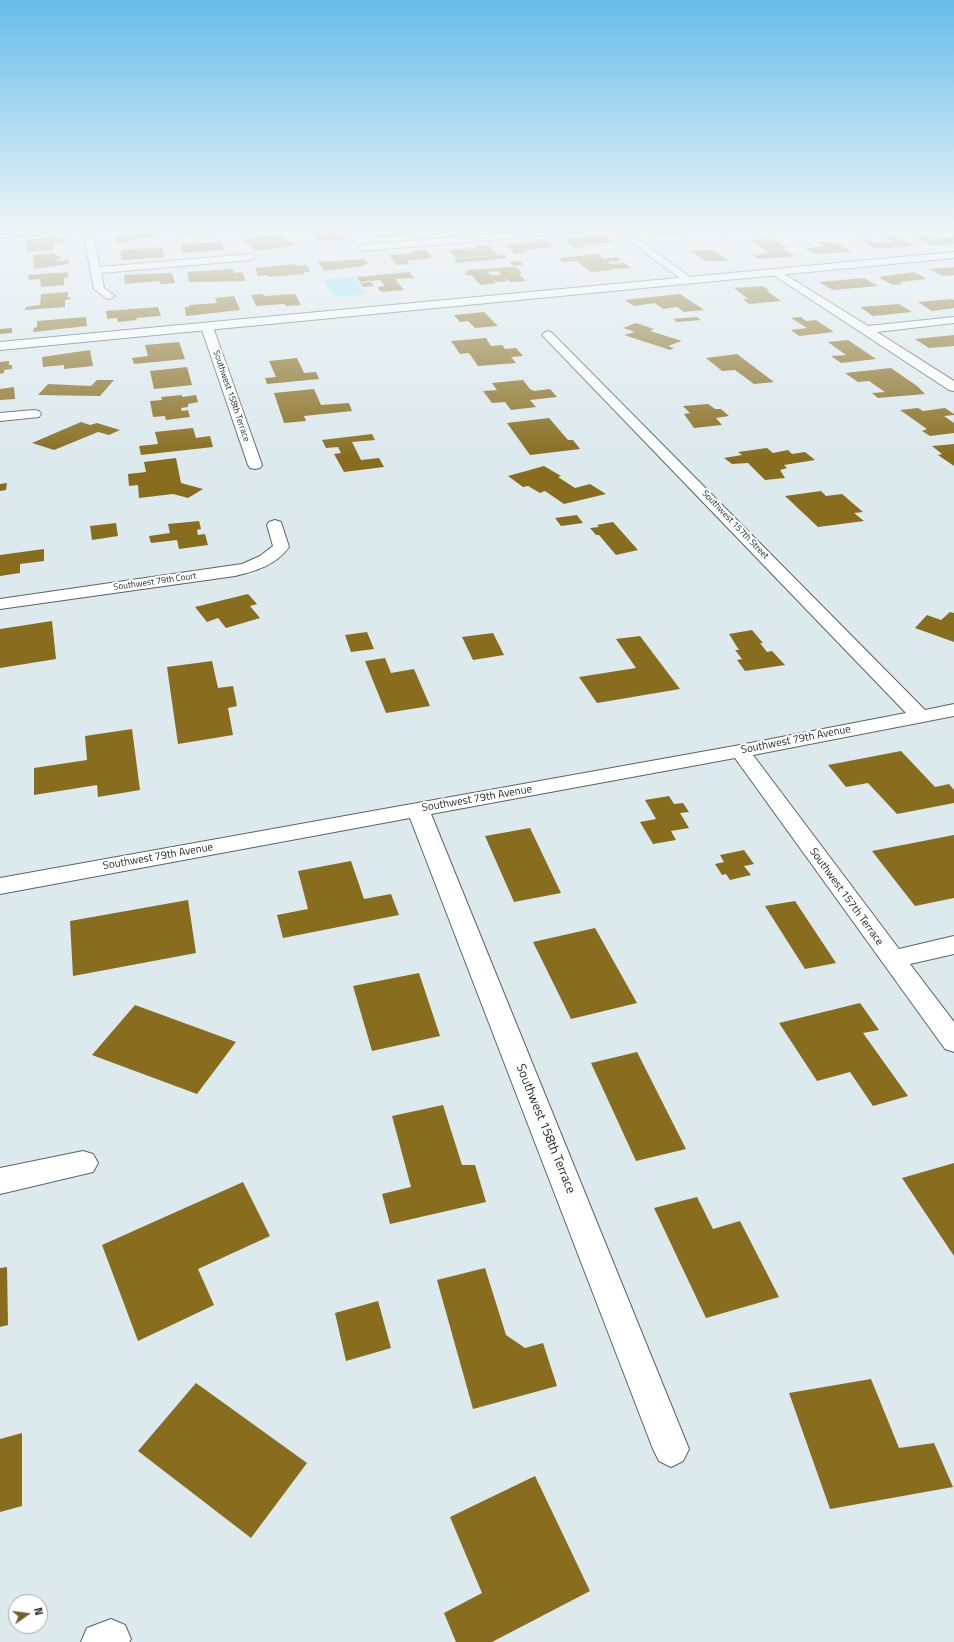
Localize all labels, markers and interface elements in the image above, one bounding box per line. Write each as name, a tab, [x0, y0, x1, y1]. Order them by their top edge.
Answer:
street label: Southwest 158th Terrace	[210, 349, 252, 443]
street label: Southwest 157th Street	[699, 488, 771, 562]
street label: Southwest 79th Court	[113, 571, 197, 593]
street label: Southwest 79th Avenue	[740, 723, 852, 757]
street label: Southwest 79th Avenue	[421, 783, 533, 815]
street label: Southwest 79th Avenue	[102, 841, 214, 873]
street label: Southwest 157th Terrace	[806, 846, 886, 948]
street label: Southwest 158th Terrace	[512, 1062, 578, 1196]
north arrow	[8, 1594, 48, 1634]
text: N	[30, 1606, 47, 1617]

